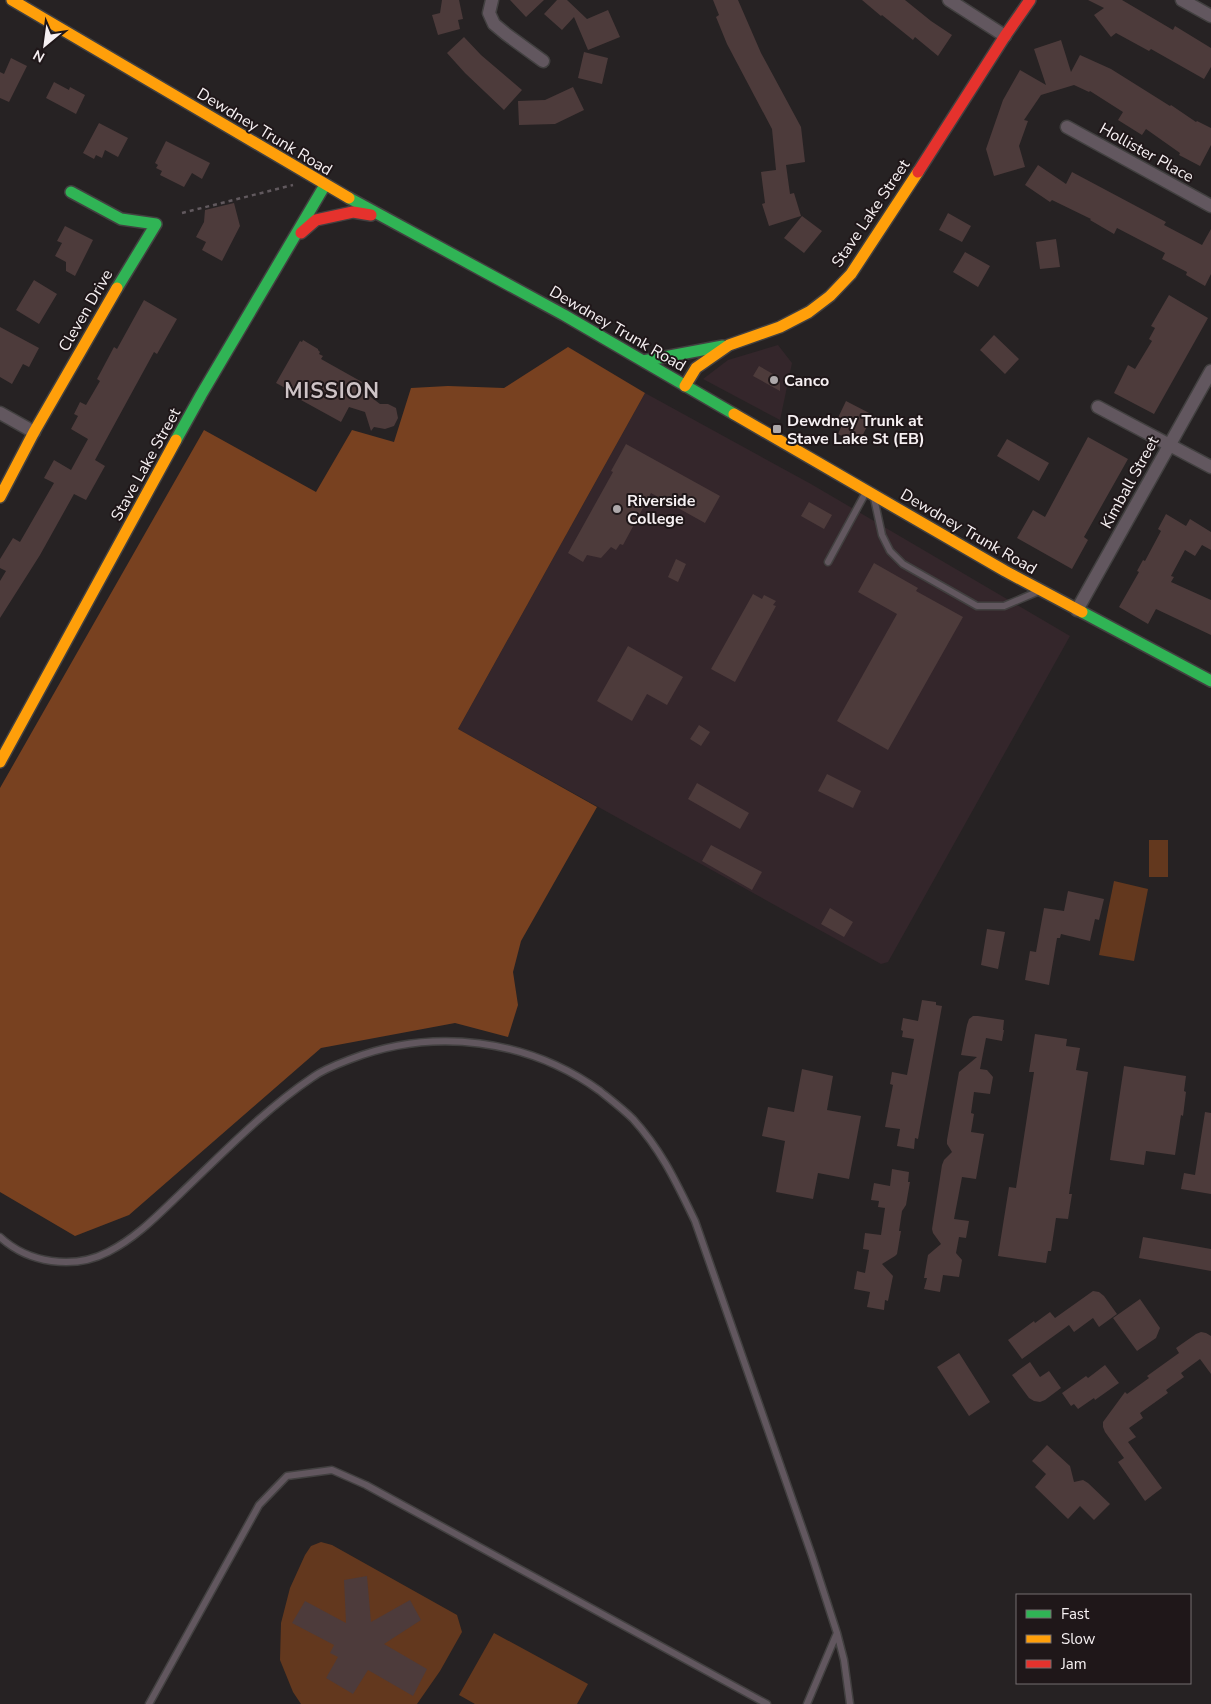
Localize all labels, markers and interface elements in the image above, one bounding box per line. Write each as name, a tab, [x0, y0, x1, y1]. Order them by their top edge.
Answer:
north arrow	[20, 20, 70, 70]
text: N	[30, 45, 48, 67]
street label: Dewdney Trunk Road	[193, 83, 336, 181]
street label: Hollister Place	[1095, 118, 1198, 188]
street label: Stave Lake Street	[827, 155, 915, 272]
street label: Cleven Drive	[53, 265, 118, 356]
street label: Dewdney Trunk Road	[545, 281, 690, 377]
place label: Canco	[784, 370, 829, 392]
marker: Canco	[768, 374, 780, 386]
district label: MISSION	[284, 377, 380, 405]
street label: Stave Lake Street	[106, 404, 186, 525]
place label: Dewdney Trunk at Stave Lake St (EB)	[787, 410, 925, 450]
marker: Dewdney Trunk at Stave Lake St (EB)	[771, 423, 783, 435]
street label: Kimball Street	[1095, 432, 1165, 533]
street label: Dewdney Trunk Road	[896, 484, 1041, 580]
place label: Riverside College	[627, 490, 696, 530]
marker: Riverside College	[611, 503, 623, 515]
legend	[1016, 1594, 1191, 1684]
text: Fast	[1061, 1604, 1090, 1624]
text: Slow	[1061, 1629, 1096, 1649]
text: Jam	[1060, 1654, 1087, 1674]

